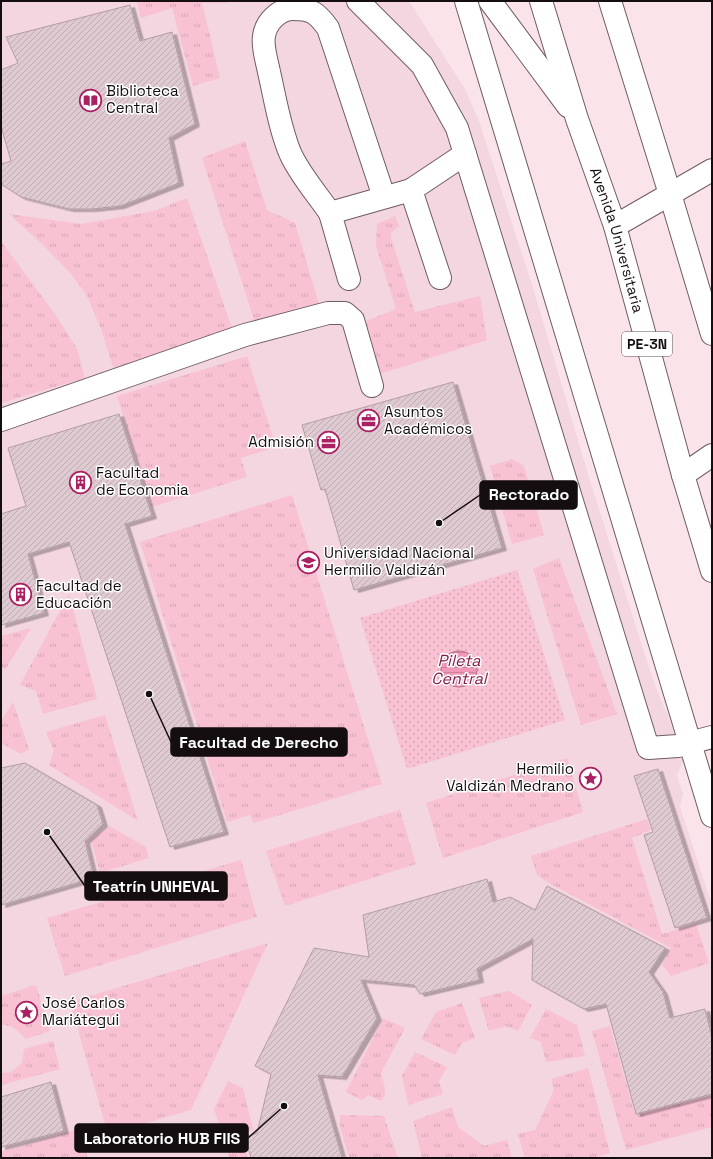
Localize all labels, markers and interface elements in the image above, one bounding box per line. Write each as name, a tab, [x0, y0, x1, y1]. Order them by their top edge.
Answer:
place label: Biblioteca Central	[106, 81, 179, 117]
library icon: Biblioteca Central	[78, 87, 104, 113]
street label: Avenida Universitaria	[586, 165, 648, 315]
road number: PE-3N	[622, 332, 672, 356]
place label: Asuntos Académicos	[384, 402, 472, 438]
office icon: Asuntos Académicos	[356, 408, 382, 434]
office icon: Admisión	[316, 429, 342, 455]
place label: Admisión	[248, 432, 314, 451]
place label: Facultad de Economia	[96, 463, 189, 499]
building icon: Facultad de Economia	[67, 469, 93, 495]
callout: Rectorado	[480, 481, 577, 509]
text: Rectorado	[489, 484, 569, 505]
place label: Universidad Nacional Hermilio Valdizán	[324, 543, 474, 579]
school or university icon: Universidad Nacional Hermilio Valdizán	[295, 549, 321, 575]
place label: Facultad de Educación	[36, 576, 122, 612]
building icon: Facultad de Educación	[7, 582, 33, 608]
water label: Pileta Central	[431, 650, 489, 689]
callout: Facultad de Derecho	[171, 728, 347, 756]
text: Facultad de Derecho	[179, 732, 339, 753]
place label: Hermilio Valdizán Medrano	[446, 759, 574, 795]
place icon: Hermilio Valdizán Medrano	[577, 765, 603, 791]
callout: Teatrín UNHEVAL	[85, 872, 227, 900]
text: Teatrín UNHEVAL	[93, 876, 220, 897]
place label: José Carlos Mariátegui	[42, 993, 125, 1029]
place icon: José Carlos Mariátegui	[14, 999, 40, 1025]
callout: Laboratorio HUB FIIS	[75, 1124, 248, 1152]
text: Laboratorio HUB FIIS	[84, 1128, 241, 1149]

